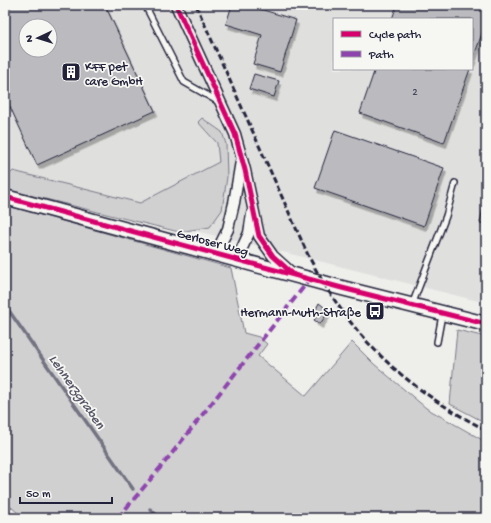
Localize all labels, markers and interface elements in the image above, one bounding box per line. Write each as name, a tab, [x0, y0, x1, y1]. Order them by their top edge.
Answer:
north arrow	[18, 18, 58, 58]
legend	[333, 18, 473, 70]
text: Cycle path	[369, 29, 422, 43]
text: N	[24, 35, 36, 43]
text: Path	[368, 49, 394, 63]
place label: KFF pet care GmbH	[85, 60, 143, 90]
building icon: KFF pet care GmbH	[60, 61, 82, 83]
house number: 2	[412, 87, 418, 99]
street label: Gerloser Weg	[175, 227, 250, 260]
bus stop icon: Hermann-Muth-Straße	[364, 300, 386, 322]
place label: Hermann-Muth-Straße	[240, 306, 361, 321]
water label: Lehnerzgraben	[44, 352, 108, 433]
scale bar	[20, 479, 112, 505]
text: 50 m	[26, 488, 51, 502]

